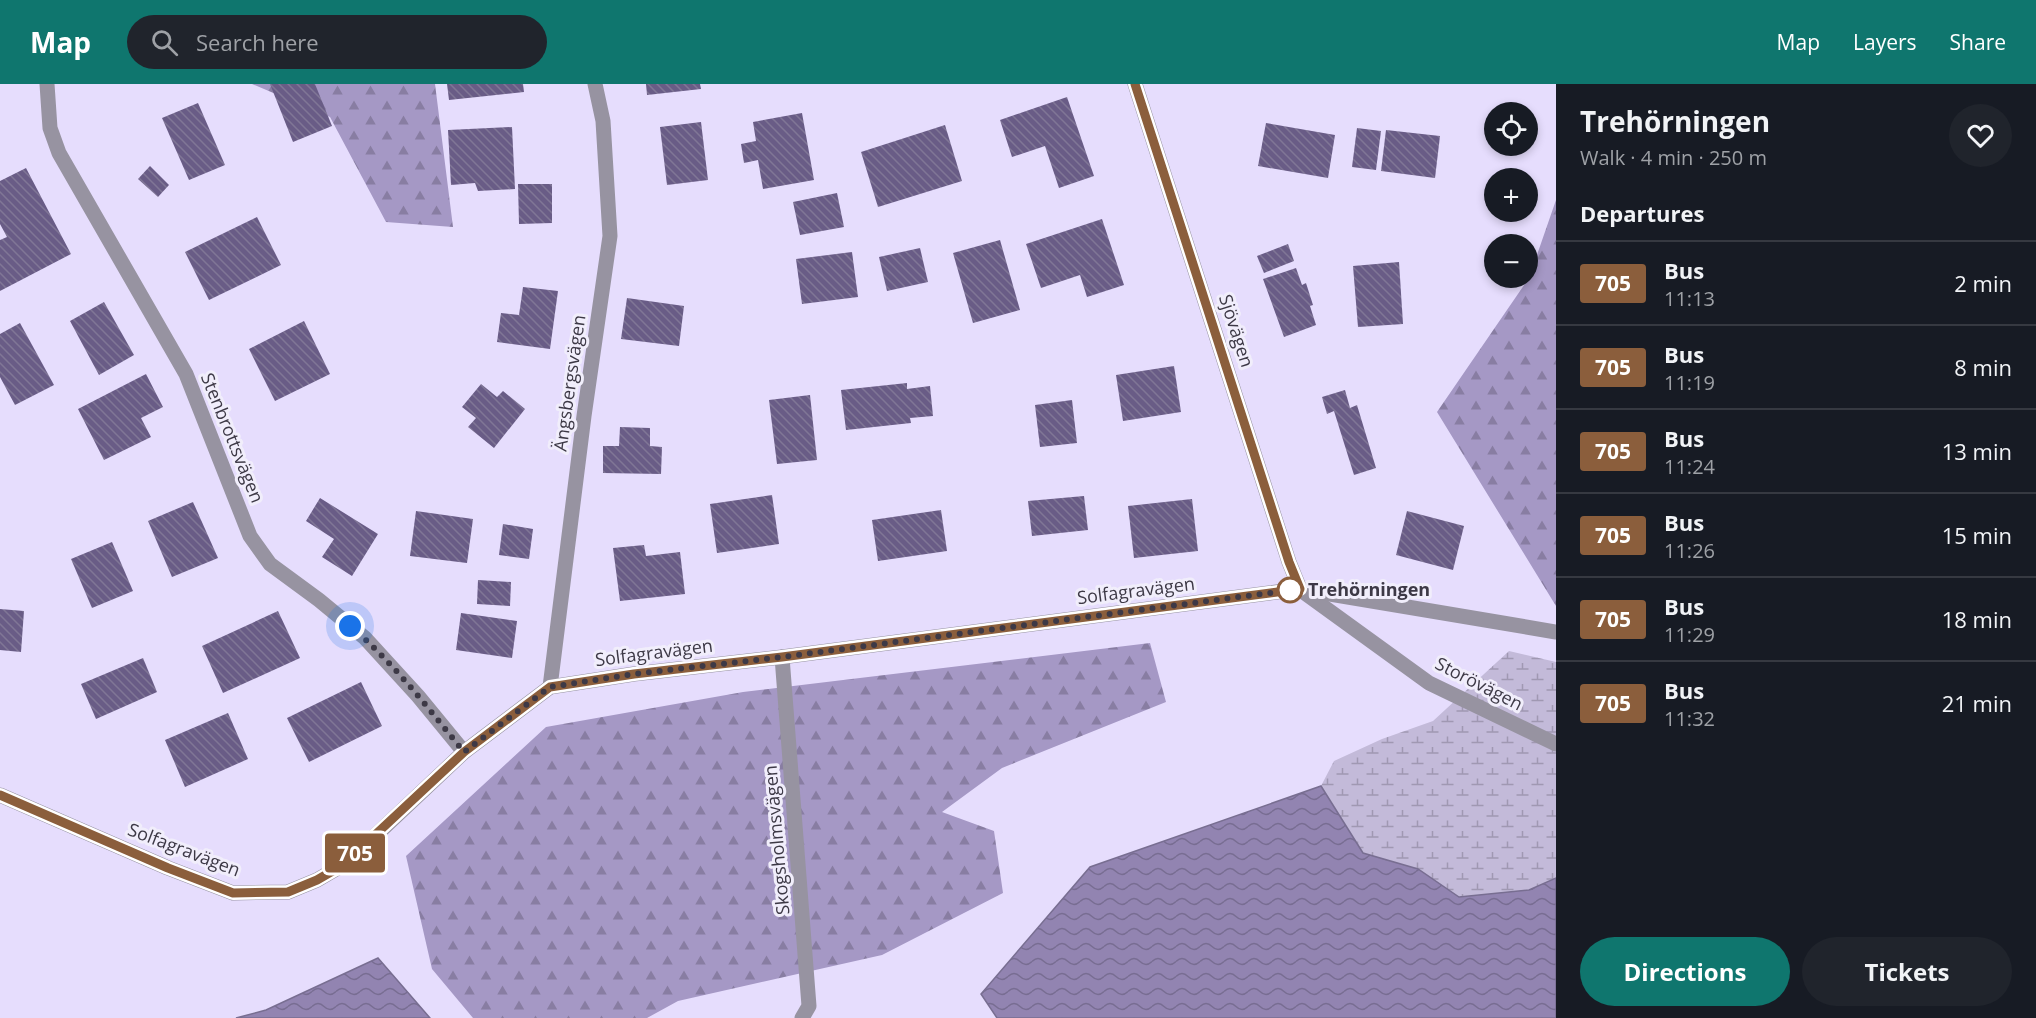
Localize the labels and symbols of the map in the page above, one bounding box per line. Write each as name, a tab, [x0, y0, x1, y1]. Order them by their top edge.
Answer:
street label: Sjövägen	[1214, 291, 1260, 370]
street label: Ängsbergsvägen	[548, 313, 590, 453]
street label: Stenbrottsvägen	[196, 369, 270, 506]
street label: Solfagravägen	[1076, 571, 1196, 609]
marker: Trehörningen	[1277, 577, 1303, 603]
place label: Trehörningen	[1308, 577, 1430, 601]
your location	[335, 611, 365, 641]
street label: Solfagravägen	[594, 633, 714, 671]
street label: Storövägen	[1432, 651, 1527, 715]
street label: Skogsholmsvägen	[758, 764, 794, 916]
street label: Solfagravägen	[125, 817, 244, 881]
line badge: 705	[320, 834, 389, 872]

